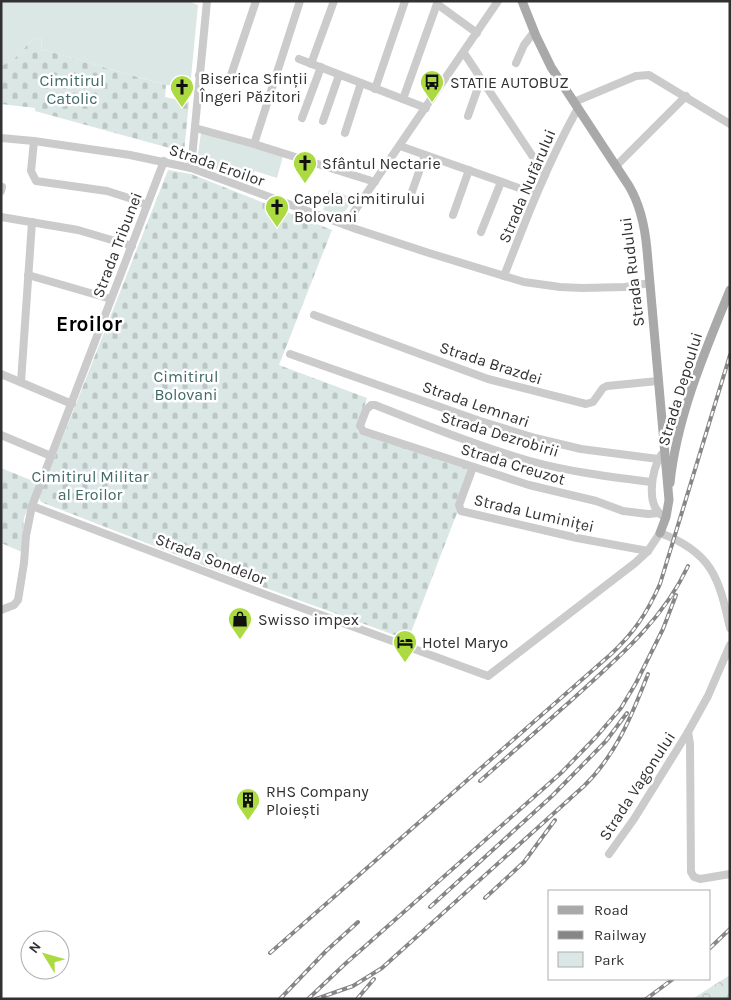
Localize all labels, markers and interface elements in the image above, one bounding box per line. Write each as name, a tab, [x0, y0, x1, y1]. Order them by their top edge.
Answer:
place label: Biserica Sfinții Îngeri Păzitori	[199, 69, 308, 106]
bus stop icon: STATIE AUTOBUZ	[419, 69, 445, 103]
park label: Cimitirul Catolic	[39, 71, 105, 108]
place label: STATIE AUTOBUZ	[450, 73, 569, 92]
church icon: Biserica Sfinții Îngeri Păzitori	[169, 74, 195, 108]
street label: Strada Nufărului	[494, 126, 560, 246]
street label: Strada Eroilor	[167, 140, 267, 190]
church icon: Sfântul Nectarie	[292, 150, 318, 184]
place label: Sfântul Nectarie	[322, 154, 441, 173]
place label: Capela cimitirului Bolovani	[294, 189, 425, 226]
street label: Strada Tribunei	[88, 190, 146, 300]
church icon: Capela cimitirului Bolovani	[264, 194, 290, 228]
street label: Strada Rudului	[616, 216, 648, 328]
district label: Eroilor	[56, 312, 123, 336]
street label: Strada Depoului	[654, 330, 706, 448]
street label: Strada Brazdei	[437, 337, 545, 389]
park label: Cimitirul Bolovani	[153, 367, 219, 404]
street label: Strada Lemnari	[420, 377, 532, 431]
street label: Strada Dezrobirii	[438, 407, 562, 461]
street label: Strada Creuzot	[458, 439, 568, 489]
park label: Cimitirul Militar al Eroilor	[31, 467, 149, 504]
street label: Strada Luminiței	[472, 490, 596, 536]
street label: Strada Sondelor	[153, 529, 269, 589]
shop icon: Swisso impex	[227, 606, 253, 640]
place label: Swisso impex	[258, 610, 359, 629]
hotel icon: Hotel Maryo	[392, 629, 418, 663]
place label: Hotel Maryo	[422, 633, 508, 652]
street label: Strada Vagonului	[595, 728, 679, 844]
place label: RHS Company Ploiești	[266, 782, 369, 819]
building icon: RHS Company Ploiești	[235, 787, 261, 821]
legend	[548, 890, 711, 980]
text: Road	[594, 901, 629, 919]
text: Railway	[594, 926, 646, 944]
north arrow	[20, 930, 70, 980]
text: N	[25, 938, 45, 957]
text: Park	[594, 951, 624, 969]

